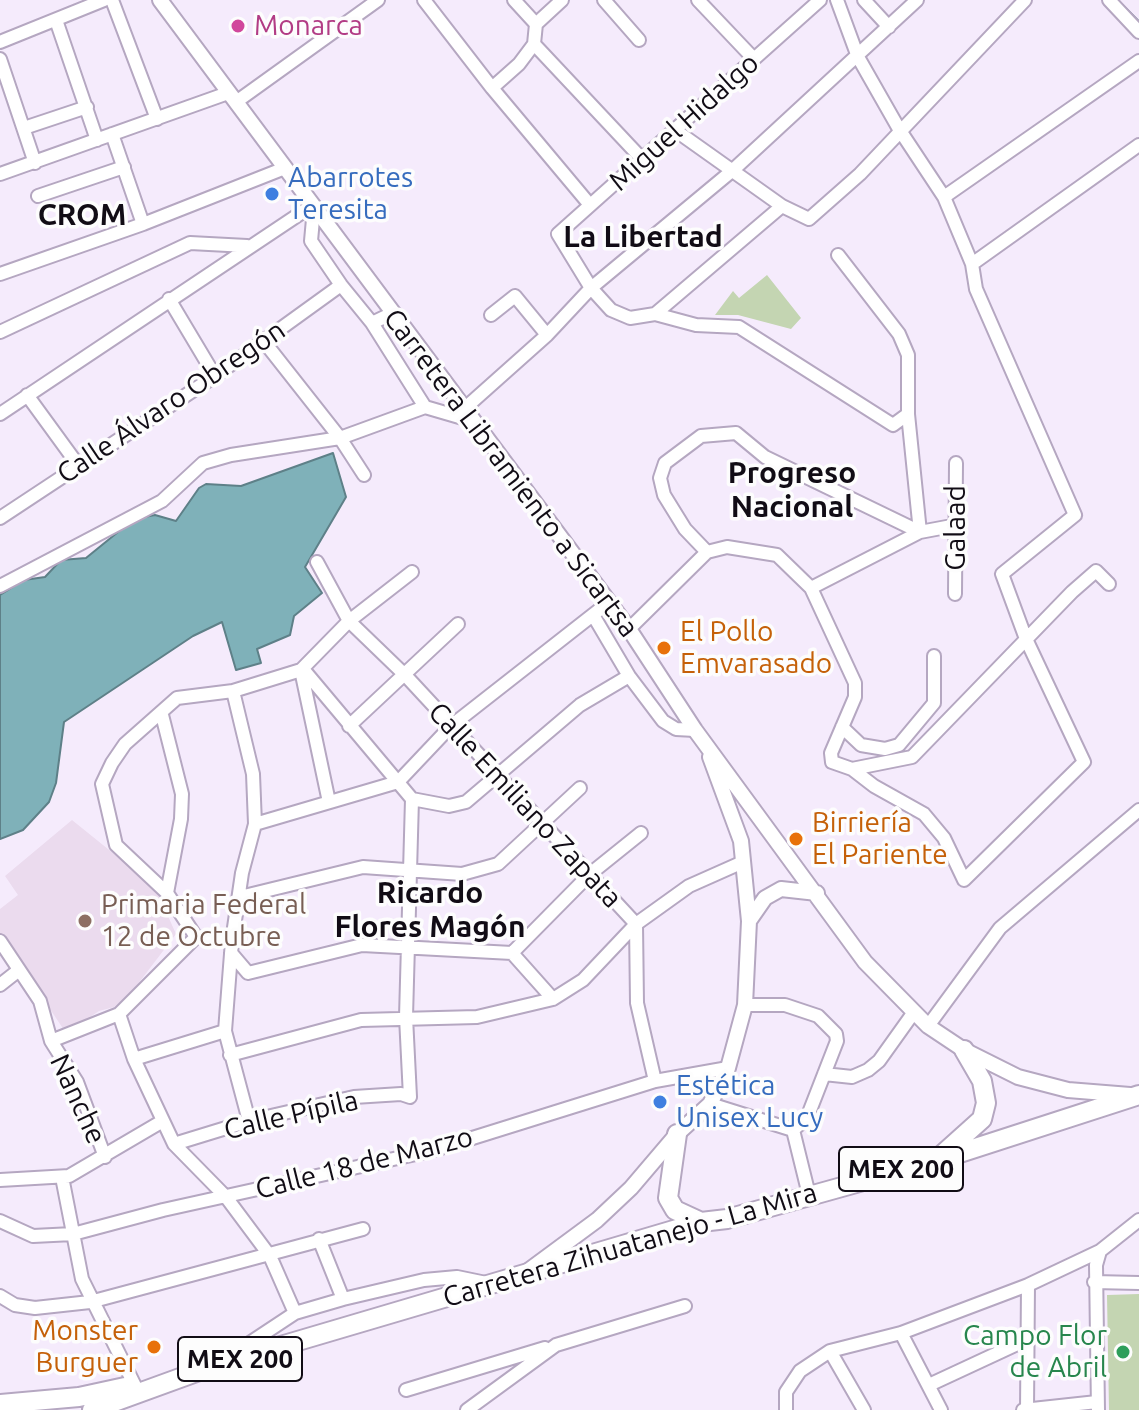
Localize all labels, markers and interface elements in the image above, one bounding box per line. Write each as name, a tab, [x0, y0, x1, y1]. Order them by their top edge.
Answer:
place label: Monarca	[254, 9, 363, 43]
marker: Monarca	[229, 17, 247, 35]
street label: Miguel Hidalgo	[602, 46, 766, 198]
place label: Abarrotes Teresita	[288, 161, 413, 227]
marker: Abarrotes Teresita	[263, 185, 281, 203]
district label: CROM	[38, 197, 126, 233]
district label: La Libertad	[563, 219, 723, 255]
street label: Carretera Libramiento a Sicartsa	[377, 302, 645, 644]
street label: Calle Álvaro Obregón	[51, 313, 291, 491]
district label: Progreso Nacional	[728, 455, 856, 526]
street label: Galaad	[939, 485, 973, 571]
place label: El Pollo Emvarasado	[680, 615, 832, 681]
marker: El Pollo Emvarasado	[655, 639, 673, 657]
street label: Calle Emiliano Zapata	[421, 695, 629, 915]
place label: Birriería El Pariente	[812, 806, 948, 872]
marker: Birriería El Pariente	[787, 830, 805, 848]
district label: Ricardo Flores Magón	[335, 875, 525, 946]
place label: Primaria Federal 12 de Octubre	[101, 888, 306, 954]
marker: Primaria Federal 12 de Octubre	[76, 912, 94, 930]
street label: Nanche	[43, 1049, 113, 1149]
place label: Estética Unisex Lucy	[676, 1069, 823, 1135]
street label: Calle Pípila	[221, 1083, 361, 1147]
marker: Estética Unisex Lucy	[651, 1093, 669, 1111]
street label: Calle 18 de Marzo	[252, 1120, 476, 1206]
road number: MEX 200	[839, 1147, 963, 1191]
street label: Carretera Zihuatanejo - La Mira	[439, 1175, 821, 1315]
place label: Monster Burguer	[32, 1314, 138, 1380]
place label: Campo Flor de Abril	[963, 1319, 1107, 1385]
road number: MEX 200	[178, 1337, 302, 1381]
marker: Monster Burguer	[145, 1338, 163, 1356]
marker: Campo Flor de Abril	[1114, 1343, 1132, 1361]

